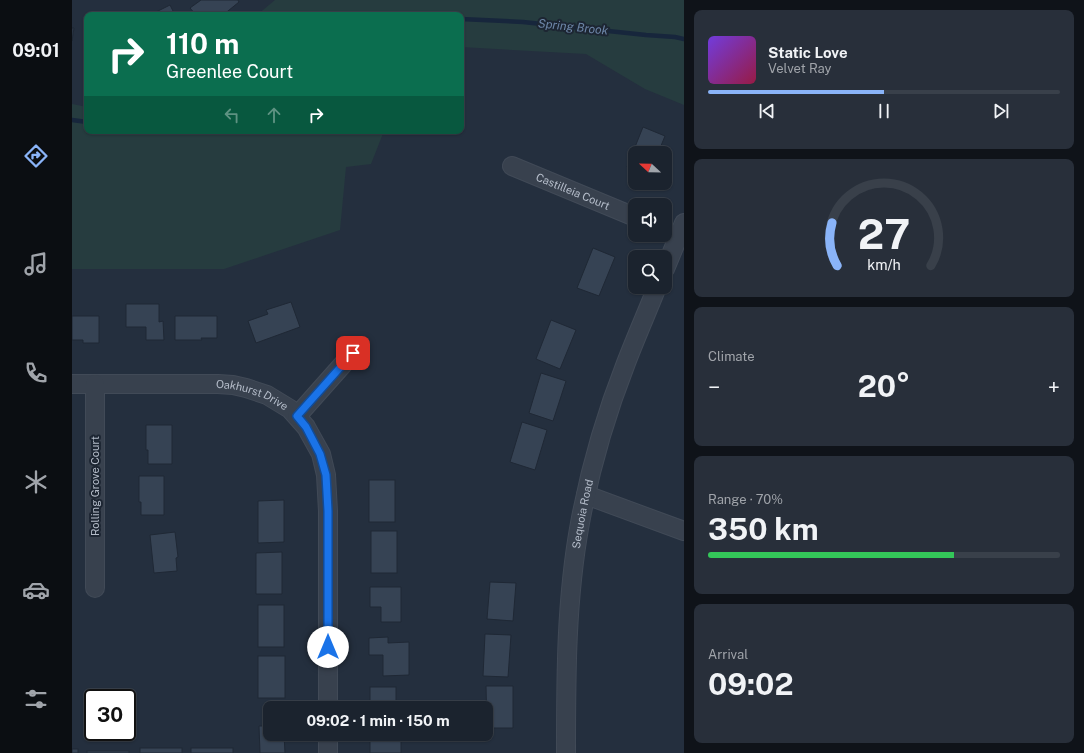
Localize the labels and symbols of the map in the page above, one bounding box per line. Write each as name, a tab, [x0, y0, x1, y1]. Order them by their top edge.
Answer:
water label: Spring Brook	[537, 16, 609, 38]
north arrow	[628, 146, 672, 190]
street label: Castilleia Court	[534, 171, 612, 212]
pin	[336, 336, 370, 370]
street label: Oakhurst Drive	[216, 378, 290, 412]
street label: Rolling Grove Court	[89, 436, 101, 536]
street label: Sequoia Road	[570, 478, 595, 550]
position arrow	[307, 626, 349, 668]
speed limit sign: 30	[84, 689, 136, 741]

